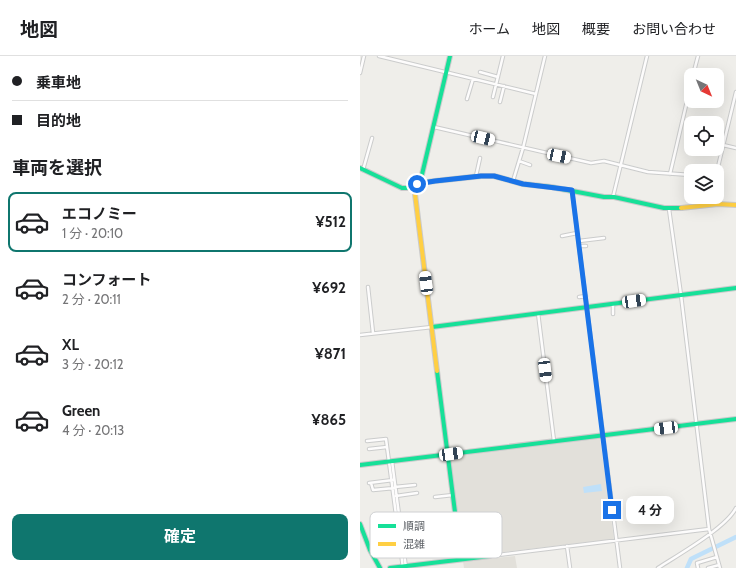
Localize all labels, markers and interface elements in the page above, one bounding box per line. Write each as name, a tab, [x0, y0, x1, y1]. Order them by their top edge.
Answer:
text: 地図	[20, 18, 58, 41]
text: ホーム	[468, 20, 510, 38]
text: 地図	[532, 20, 560, 38]
text: 概要	[582, 20, 610, 38]
text: お問い合わせ	[632, 20, 716, 38]
north arrow	[684, 68, 724, 108]
map controls	[684, 68, 724, 204]
text: 乗車地	[36, 74, 81, 92]
text: 目的地	[36, 112, 81, 130]
button: locate	[684, 116, 724, 156]
car	[470, 129, 496, 147]
car	[546, 148, 572, 164]
text: 車両を選択	[12, 157, 102, 179]
button: layers	[684, 164, 724, 204]
route start	[408, 175, 426, 193]
icon: car	[14, 204, 50, 240]
text: エコノミー	[62, 205, 137, 223]
text: ¥512	[315, 213, 346, 231]
text: 1 分 · 20:10	[62, 225, 123, 241]
icon: car	[14, 270, 50, 306]
car	[419, 270, 433, 296]
text: コンフォート	[62, 271, 152, 289]
text: ¥692	[312, 279, 346, 297]
text: 2 分 · 20:11	[62, 291, 121, 307]
car	[621, 293, 647, 309]
icon: car	[14, 336, 50, 372]
text: XL	[62, 336, 79, 354]
text: ¥871	[315, 345, 346, 363]
text: 3 分 · 20:12	[62, 356, 124, 372]
car	[538, 357, 552, 383]
icon: car	[14, 402, 50, 438]
text: Green	[62, 402, 100, 420]
text: ¥865	[311, 411, 346, 429]
car	[653, 421, 679, 435]
text: 4 分 · 20:13	[62, 422, 124, 438]
car	[438, 446, 464, 462]
callout: 4 分	[626, 496, 674, 524]
route end	[603, 501, 621, 519]
text: 4 分	[638, 502, 662, 518]
legend	[370, 512, 502, 558]
button: 確定	[12, 514, 348, 560]
text: 順調	[403, 519, 425, 533]
text: 混雑	[403, 537, 425, 551]

